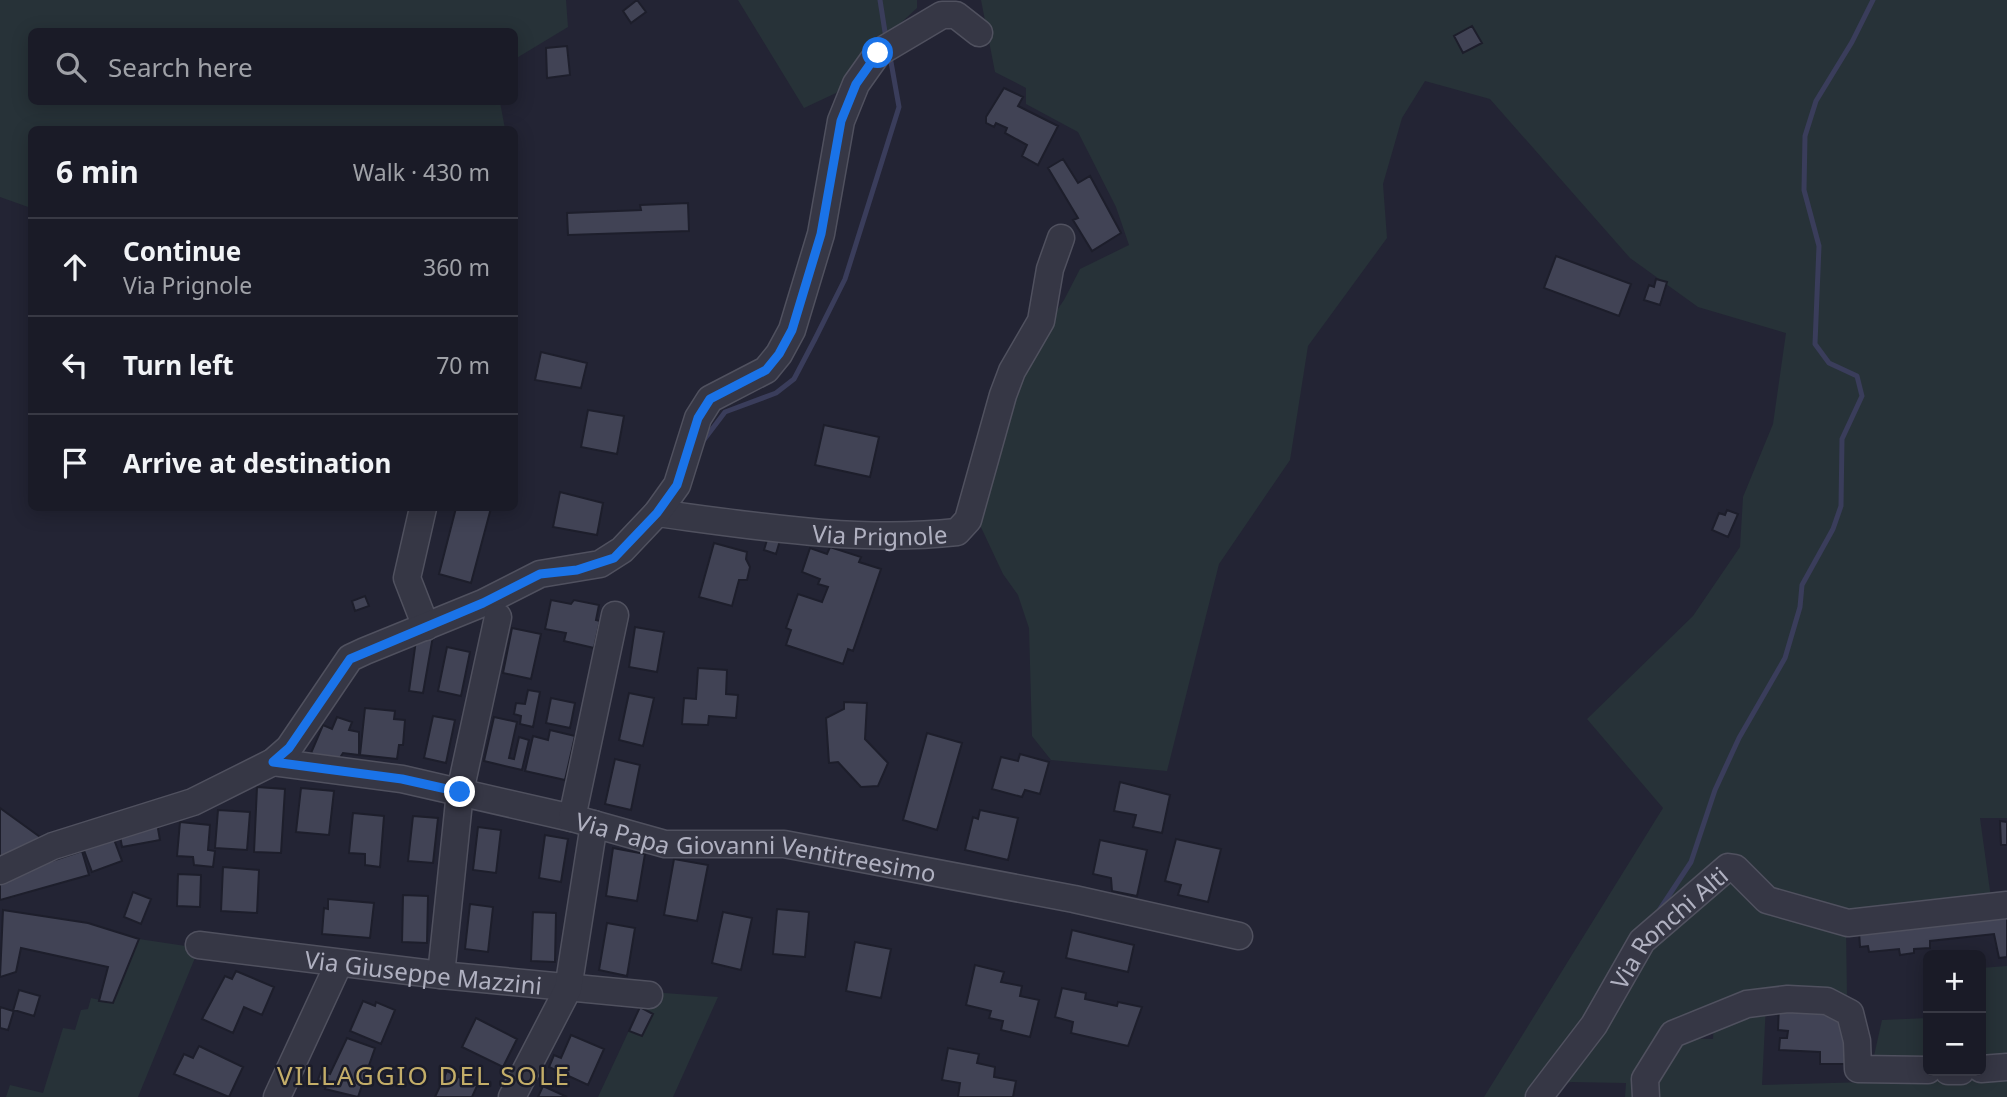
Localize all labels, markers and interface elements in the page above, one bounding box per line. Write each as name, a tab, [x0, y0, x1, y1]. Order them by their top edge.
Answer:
search box	[28, 28, 518, 105]
route start	[862, 37, 893, 68]
icon: search	[52, 48, 90, 86]
text: Search here	[108, 49, 253, 85]
text: 6 min	[56, 151, 139, 192]
text: Walk · 430 m	[353, 156, 490, 188]
text: Continue	[123, 233, 241, 269]
icon: ahead	[56, 248, 94, 286]
text: 360 m	[423, 251, 490, 283]
text: Via Prignole	[123, 269, 252, 301]
icon: left	[56, 346, 94, 384]
text: Turn left	[123, 347, 234, 383]
text: 70 m	[436, 349, 490, 381]
icon: arrive	[56, 444, 94, 482]
text: Arrive at destination	[123, 445, 392, 481]
street label: Via Prignole	[811, 516, 948, 552]
route end	[444, 776, 475, 807]
street label: Via Papa Giovanni Ventitreesimo	[572, 803, 939, 889]
street label: Via Ronchi Alti	[1602, 858, 1734, 995]
street label: Via Giuseppe Mazzini	[303, 942, 543, 1001]
map controls	[1923, 950, 1986, 1076]
button: +	[1923, 950, 1986, 1013]
button: −	[1923, 1013, 1986, 1076]
district label: VILLAGGIO DEL SOLE	[277, 1057, 571, 1093]

